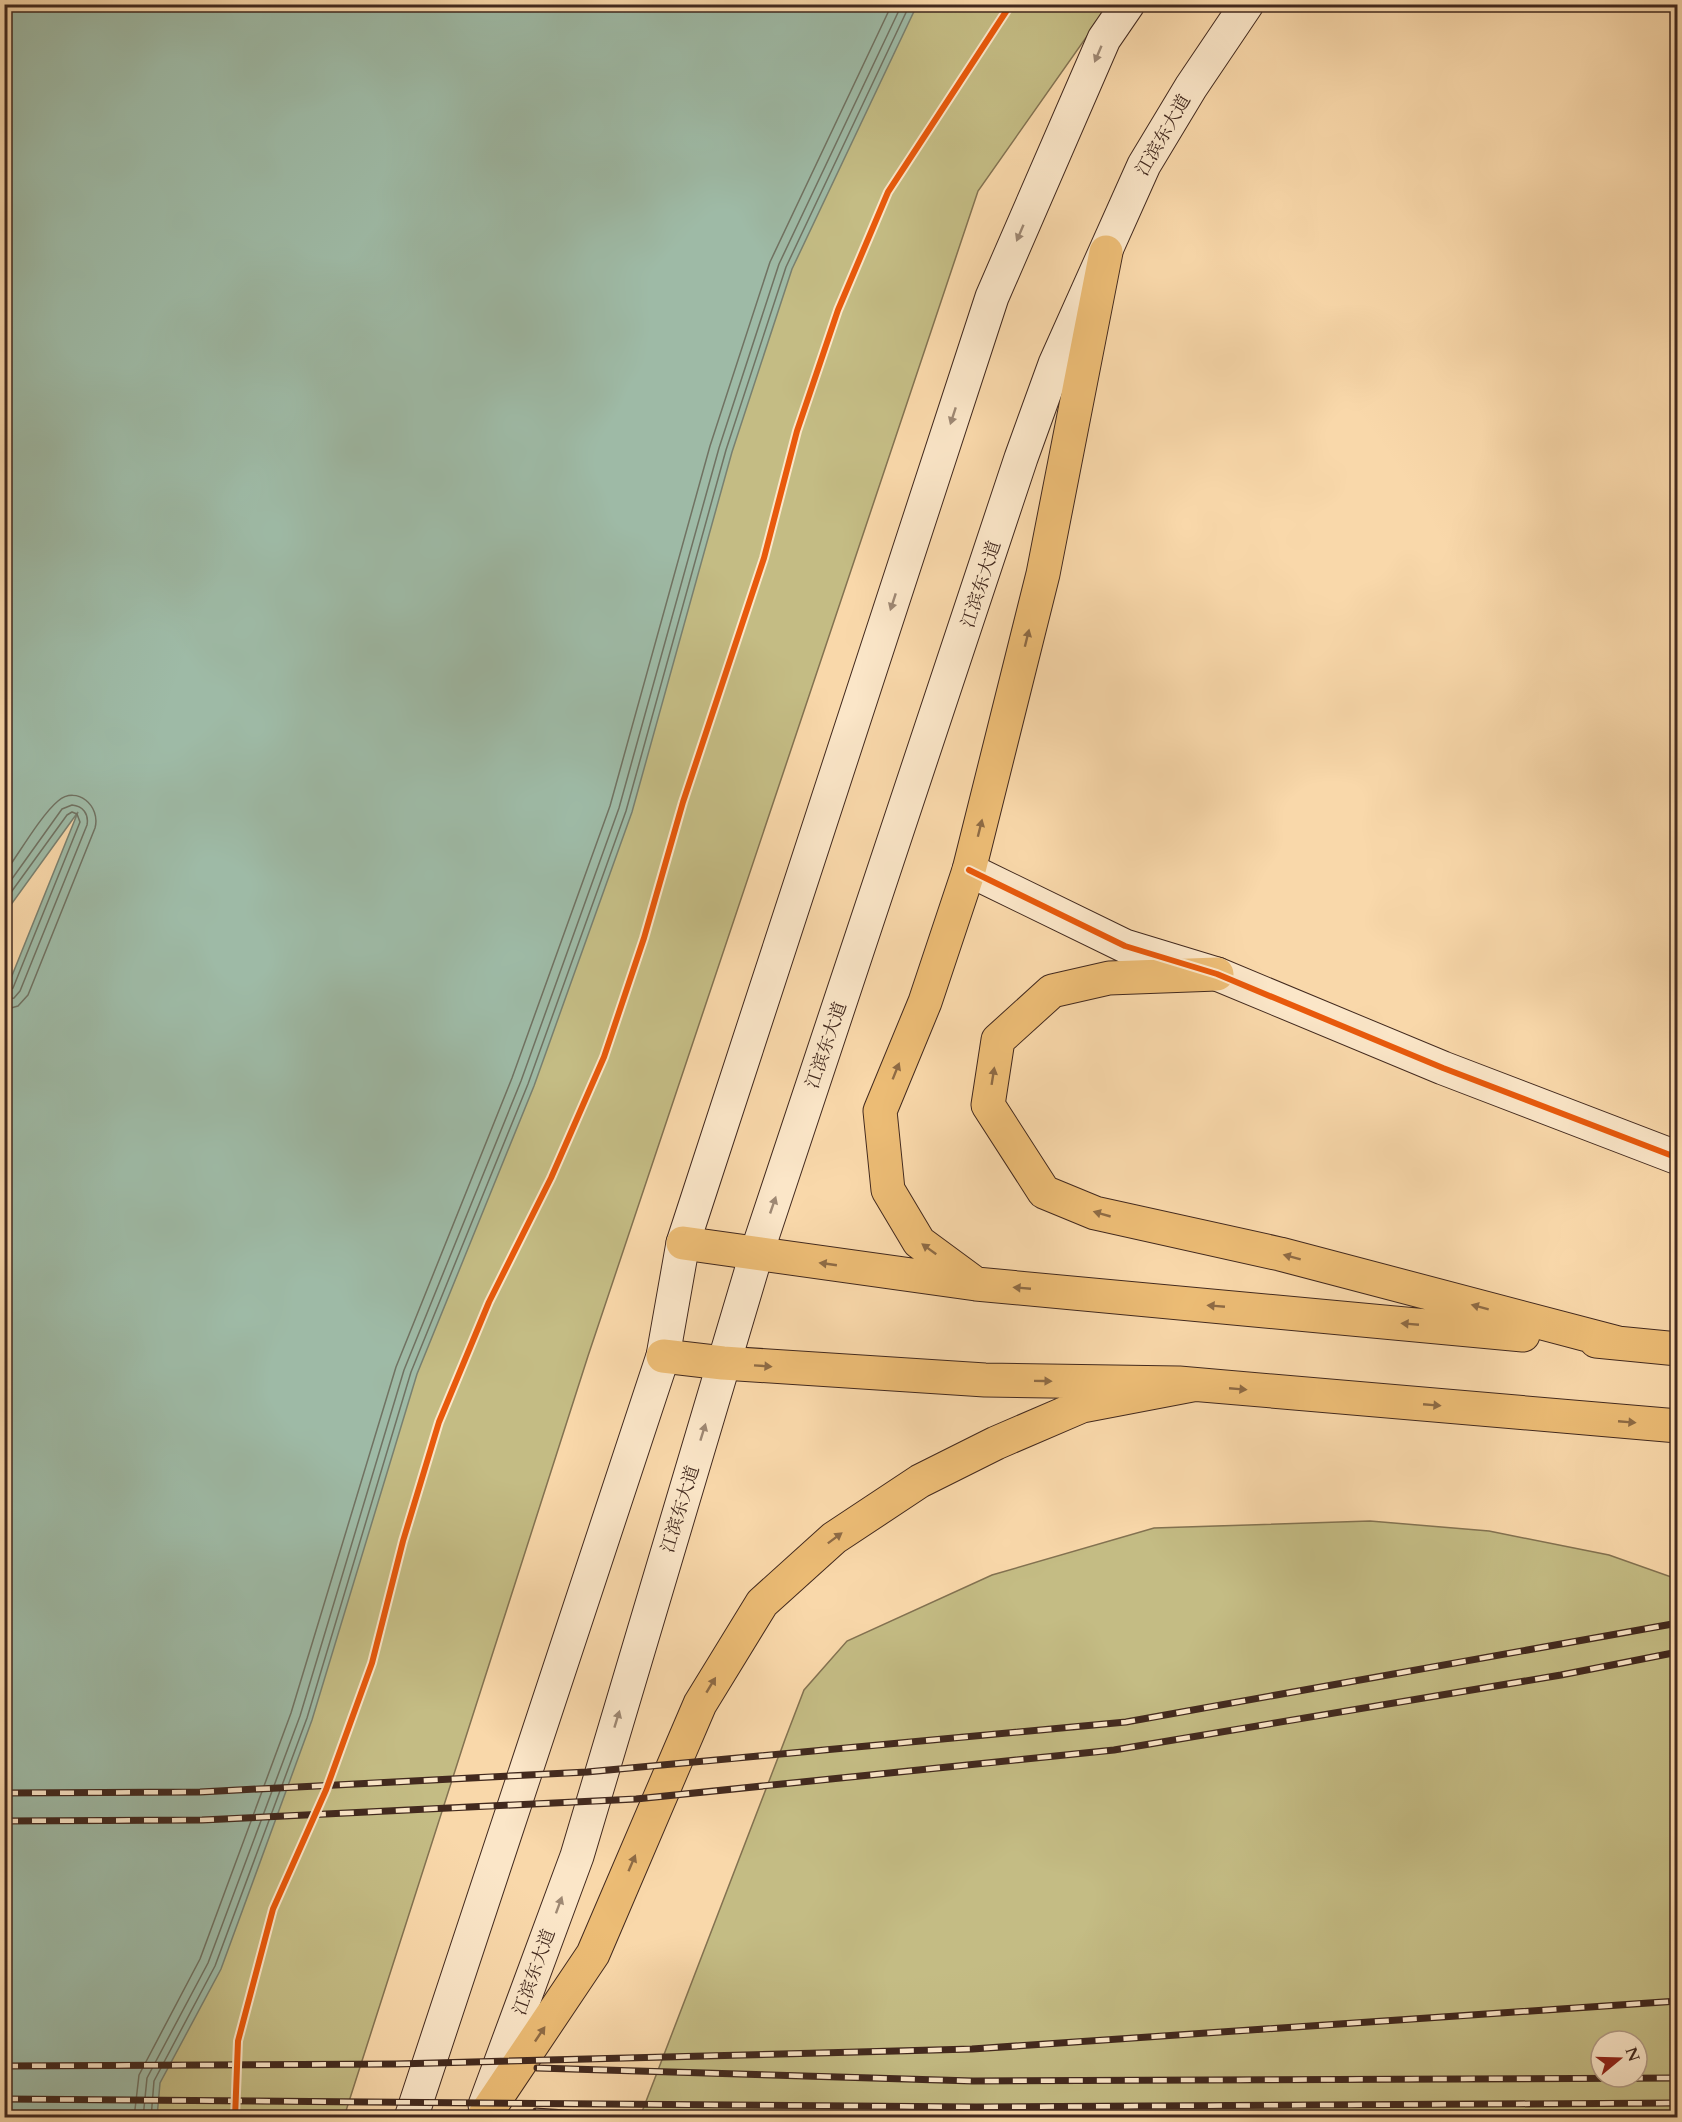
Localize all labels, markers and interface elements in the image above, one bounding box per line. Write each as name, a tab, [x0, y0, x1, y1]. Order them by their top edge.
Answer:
one-way arrow	[1093, 46, 1103, 64]
street label: 江滨东大道	[1130, 90, 1197, 180]
one-way arrow	[1015, 224, 1024, 242]
one-way arrow	[948, 407, 958, 425]
street label: 江滨东大道	[956, 537, 1007, 631]
one-way arrow	[888, 593, 897, 611]
one-way arrow	[1022, 629, 1032, 647]
one-way arrow	[976, 818, 986, 837]
street label: 江滨东大道	[800, 999, 853, 1092]
one-way arrow	[891, 1062, 901, 1080]
one-way arrow	[988, 1066, 997, 1085]
one-way arrow	[768, 1196, 778, 1214]
one-way arrow	[1093, 1209, 1111, 1218]
one-way arrow	[921, 1244, 936, 1256]
one-way arrow	[1283, 1252, 1301, 1262]
one-way arrow	[819, 1260, 838, 1269]
one-way arrow	[1012, 1283, 1031, 1293]
one-way arrow	[1206, 1301, 1225, 1311]
one-way arrow	[1471, 1302, 1489, 1311]
one-way arrow	[1401, 1319, 1420, 1329]
one-way arrow	[754, 1361, 773, 1370]
one-way arrow	[1034, 1376, 1053, 1386]
one-way arrow	[1229, 1384, 1248, 1394]
one-way arrow	[1423, 1401, 1442, 1410]
one-way arrow	[1617, 1417, 1636, 1427]
one-way arrow	[699, 1423, 708, 1441]
street label: 江滨东大道	[655, 1462, 706, 1556]
one-way arrow	[828, 1533, 843, 1545]
one-way arrow	[706, 1677, 717, 1694]
one-way arrow	[613, 1710, 622, 1728]
one-way arrow	[627, 1854, 637, 1872]
one-way arrow	[554, 1896, 564, 1914]
street label: 江滨东大道	[507, 1926, 562, 2019]
one-way arrow	[534, 2026, 545, 2042]
north arrow	[1589, 2029, 1649, 2089]
text: N	[1620, 2044, 1645, 2065]

